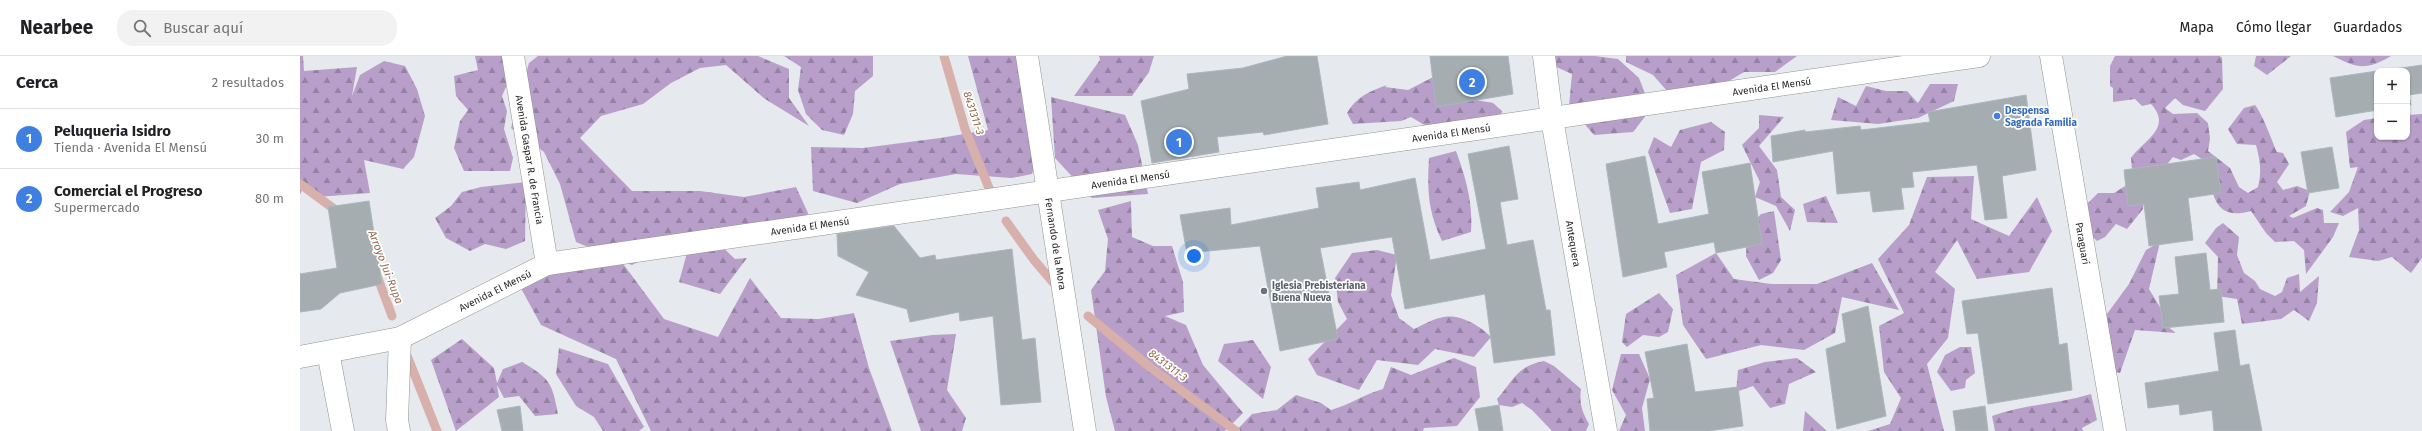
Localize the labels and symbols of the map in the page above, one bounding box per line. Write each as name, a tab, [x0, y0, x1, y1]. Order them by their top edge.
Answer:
pin: 2	[1459, 67, 1485, 97]
street label: Avenida El Mensú	[1732, 74, 1812, 99]
water label: 8431311-3	[960, 90, 987, 137]
street label: Avenida Gaspar R. de Francia	[512, 94, 545, 225]
place label: Despensa Sagrada Familia	[2005, 105, 2077, 129]
marker: Despensa Sagrada Familia	[1992, 111, 2002, 121]
street label: Avenida El Mensú	[1411, 121, 1491, 145]
pin: 1	[1166, 127, 1192, 157]
street label: Avenida El Mensú	[1091, 168, 1171, 192]
street label: Fernando de la Mora	[1042, 197, 1068, 291]
street label: Avenida El Mensú	[770, 214, 850, 238]
street label: Antequera	[1563, 220, 1582, 268]
street label: Paraguarí	[2072, 221, 2092, 266]
water label: Arroyo Jui-Rupa	[365, 228, 406, 306]
your location	[1184, 246, 1204, 266]
street label: Avenida El Mensú	[457, 267, 533, 314]
place label: Iglesia Prebisteriana Buena Nueva	[1272, 280, 1366, 304]
marker: Iglesia Prebisteriana Buena Nueva	[1259, 286, 1269, 296]
water label: 8431311-3	[1146, 347, 1190, 384]

